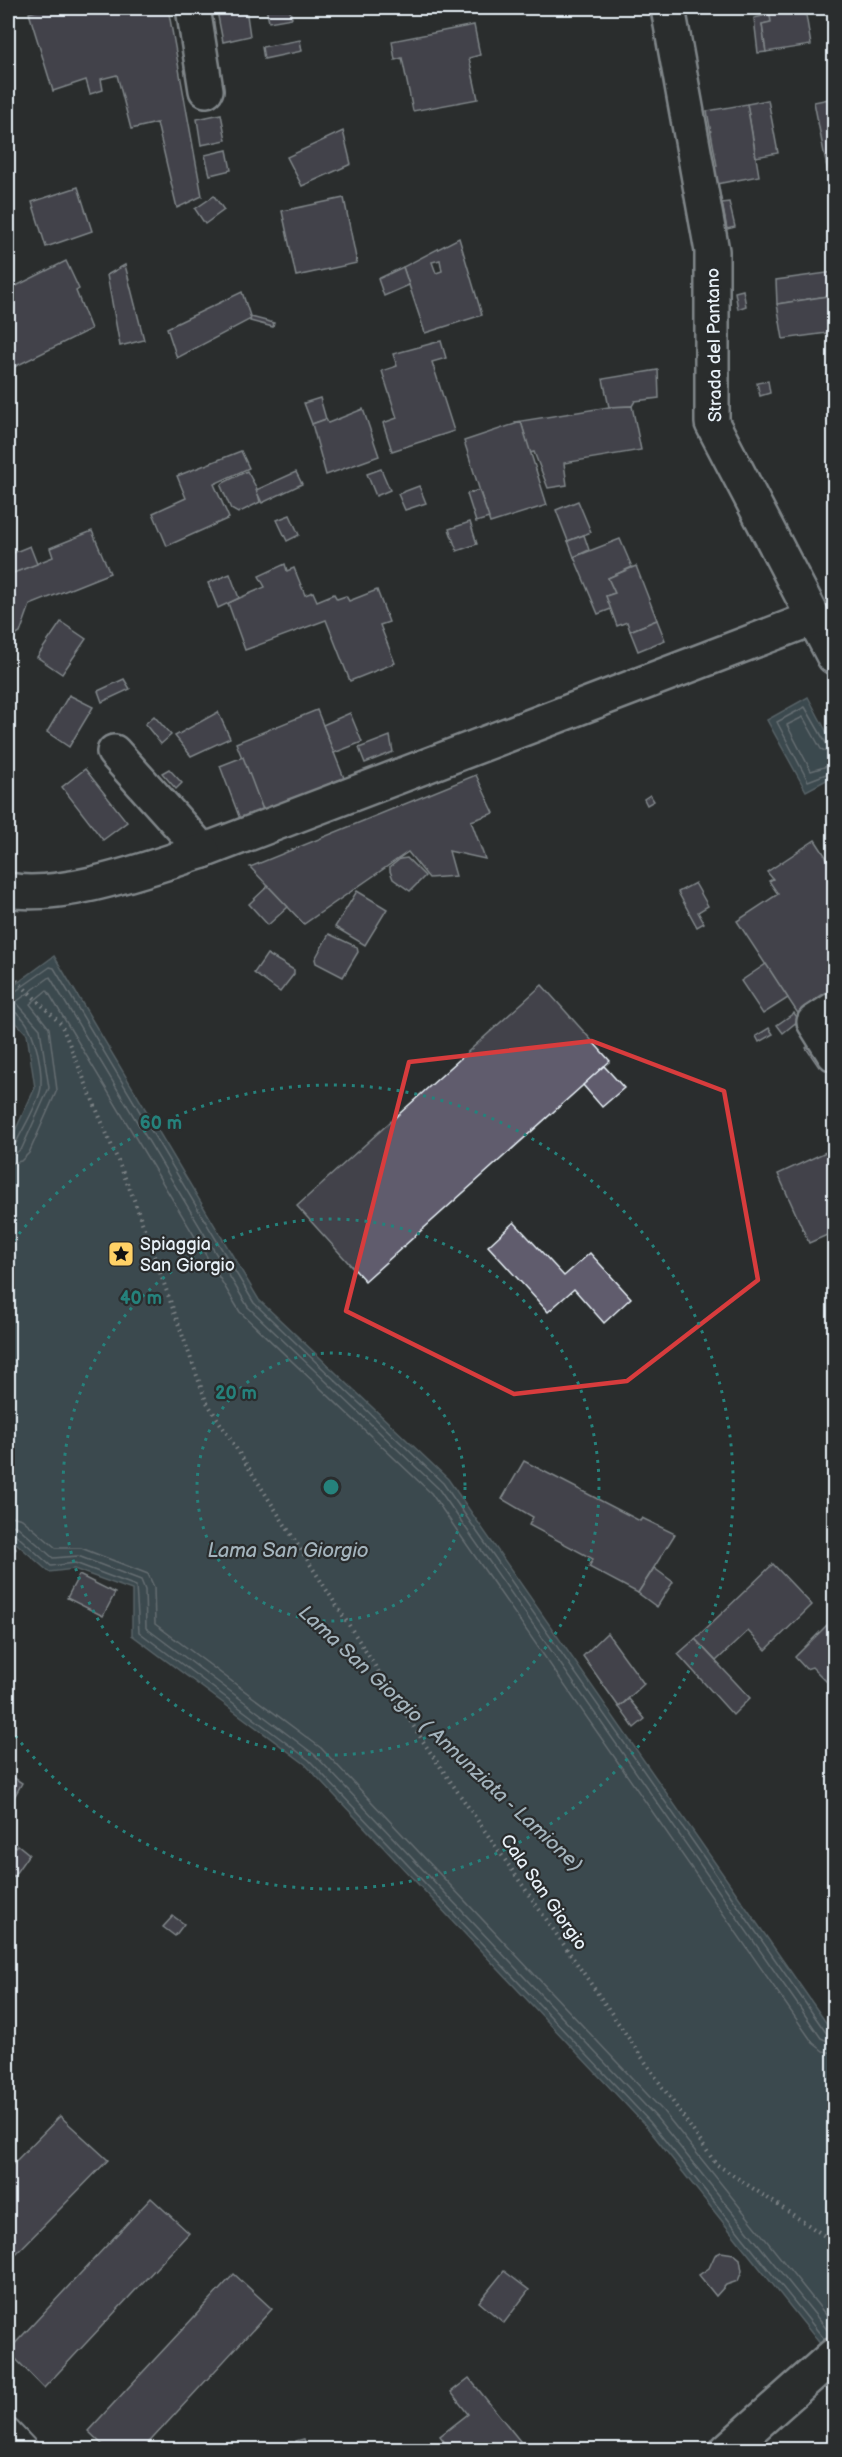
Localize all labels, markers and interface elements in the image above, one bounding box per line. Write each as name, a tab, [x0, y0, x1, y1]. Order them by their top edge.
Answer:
street label: Strada del Pantano	[703, 268, 726, 422]
text: 60 m	[140, 1113, 182, 1134]
place label: Spiaggia San Giorgio	[140, 1234, 235, 1276]
place icon: Spiaggia San Giorgio	[106, 1239, 136, 1269]
text: 40 m	[120, 1288, 162, 1309]
text: 20 m	[215, 1383, 257, 1404]
centre of rings	[321, 1477, 341, 1497]
water label: Lama San Giorgio	[207, 1539, 369, 1563]
water label: Lama San Giorgio ( Annunziata - Lamione)	[293, 1601, 588, 1877]
street label: Cala San Giorgio	[496, 1830, 591, 1954]

